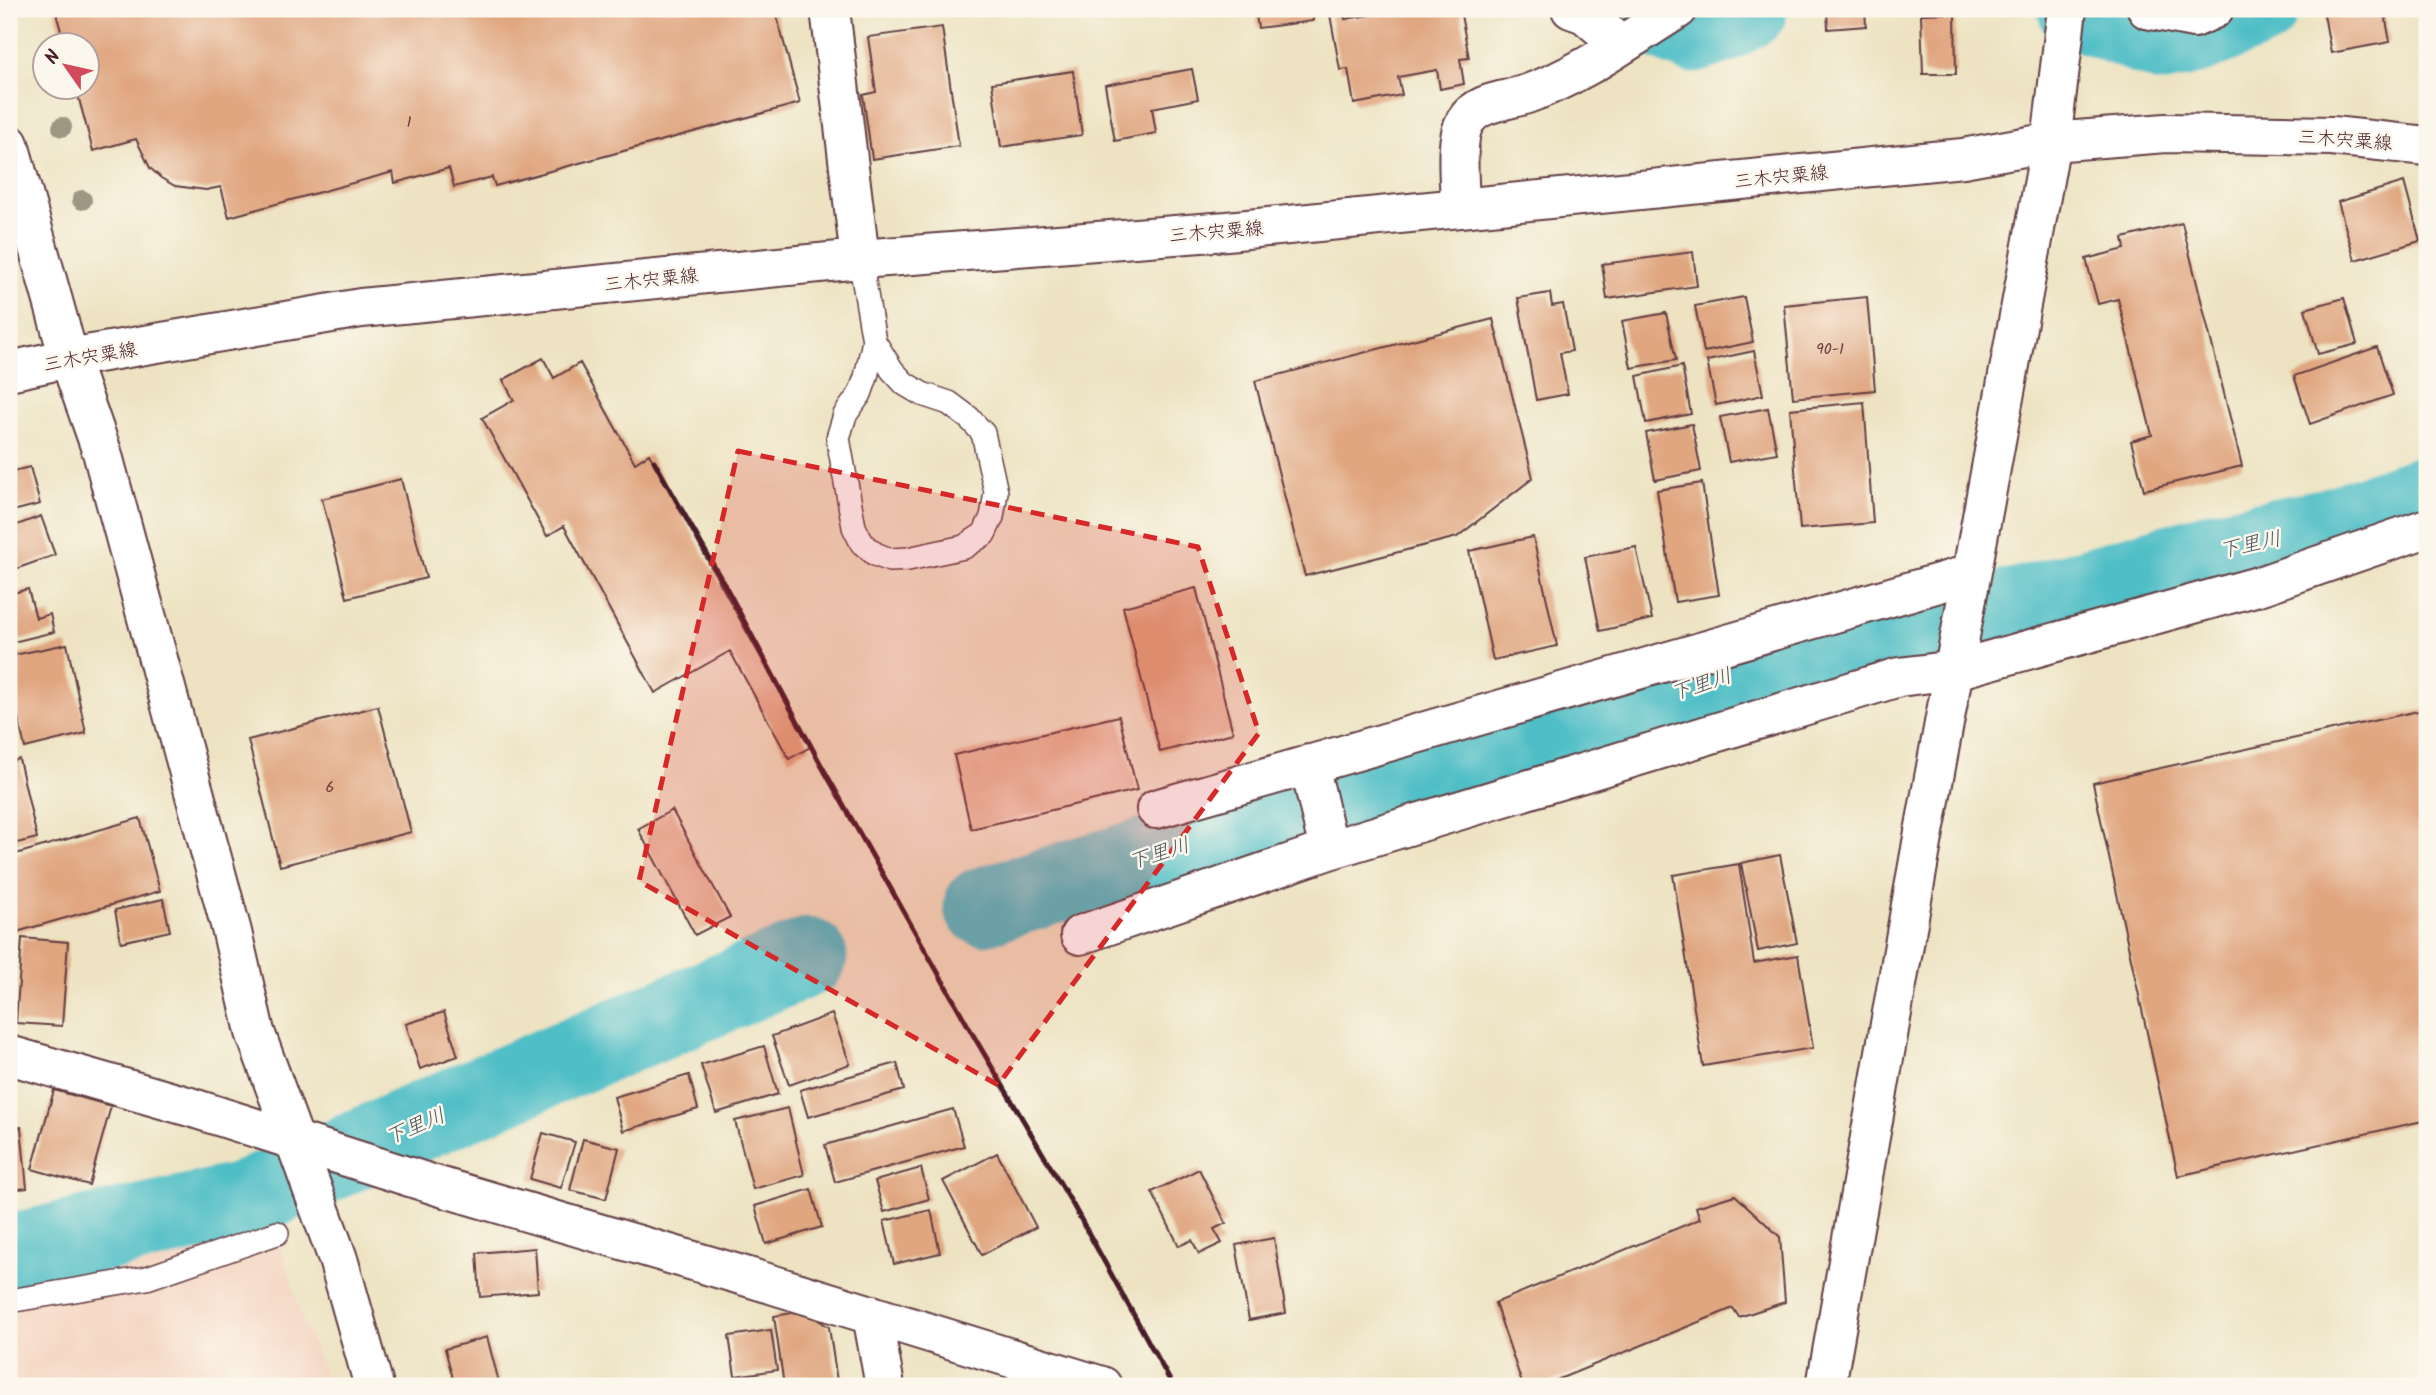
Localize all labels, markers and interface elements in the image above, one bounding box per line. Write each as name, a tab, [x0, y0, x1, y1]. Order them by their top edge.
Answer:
north arrow	[32, 32, 102, 102]
text: N	[38, 44, 69, 71]
house number: 1	[406, 110, 412, 135]
street label: 三木宍粟線	[2296, 123, 2393, 159]
street label: 三木宍粟線	[1732, 158, 1830, 198]
street label: 三木宍粟線	[1168, 214, 1265, 252]
street label: 三木宍粟線	[602, 261, 700, 301]
street label: 三木宍粟線	[41, 335, 140, 381]
house number: 90-1	[1816, 337, 1844, 362]
water label: 下里川	[2216, 523, 2285, 568]
water label: 下里川	[1666, 660, 1737, 711]
house number: 6	[326, 775, 334, 800]
water label: 下里川	[1124, 829, 1194, 879]
water label: 下里川	[380, 1100, 451, 1155]

